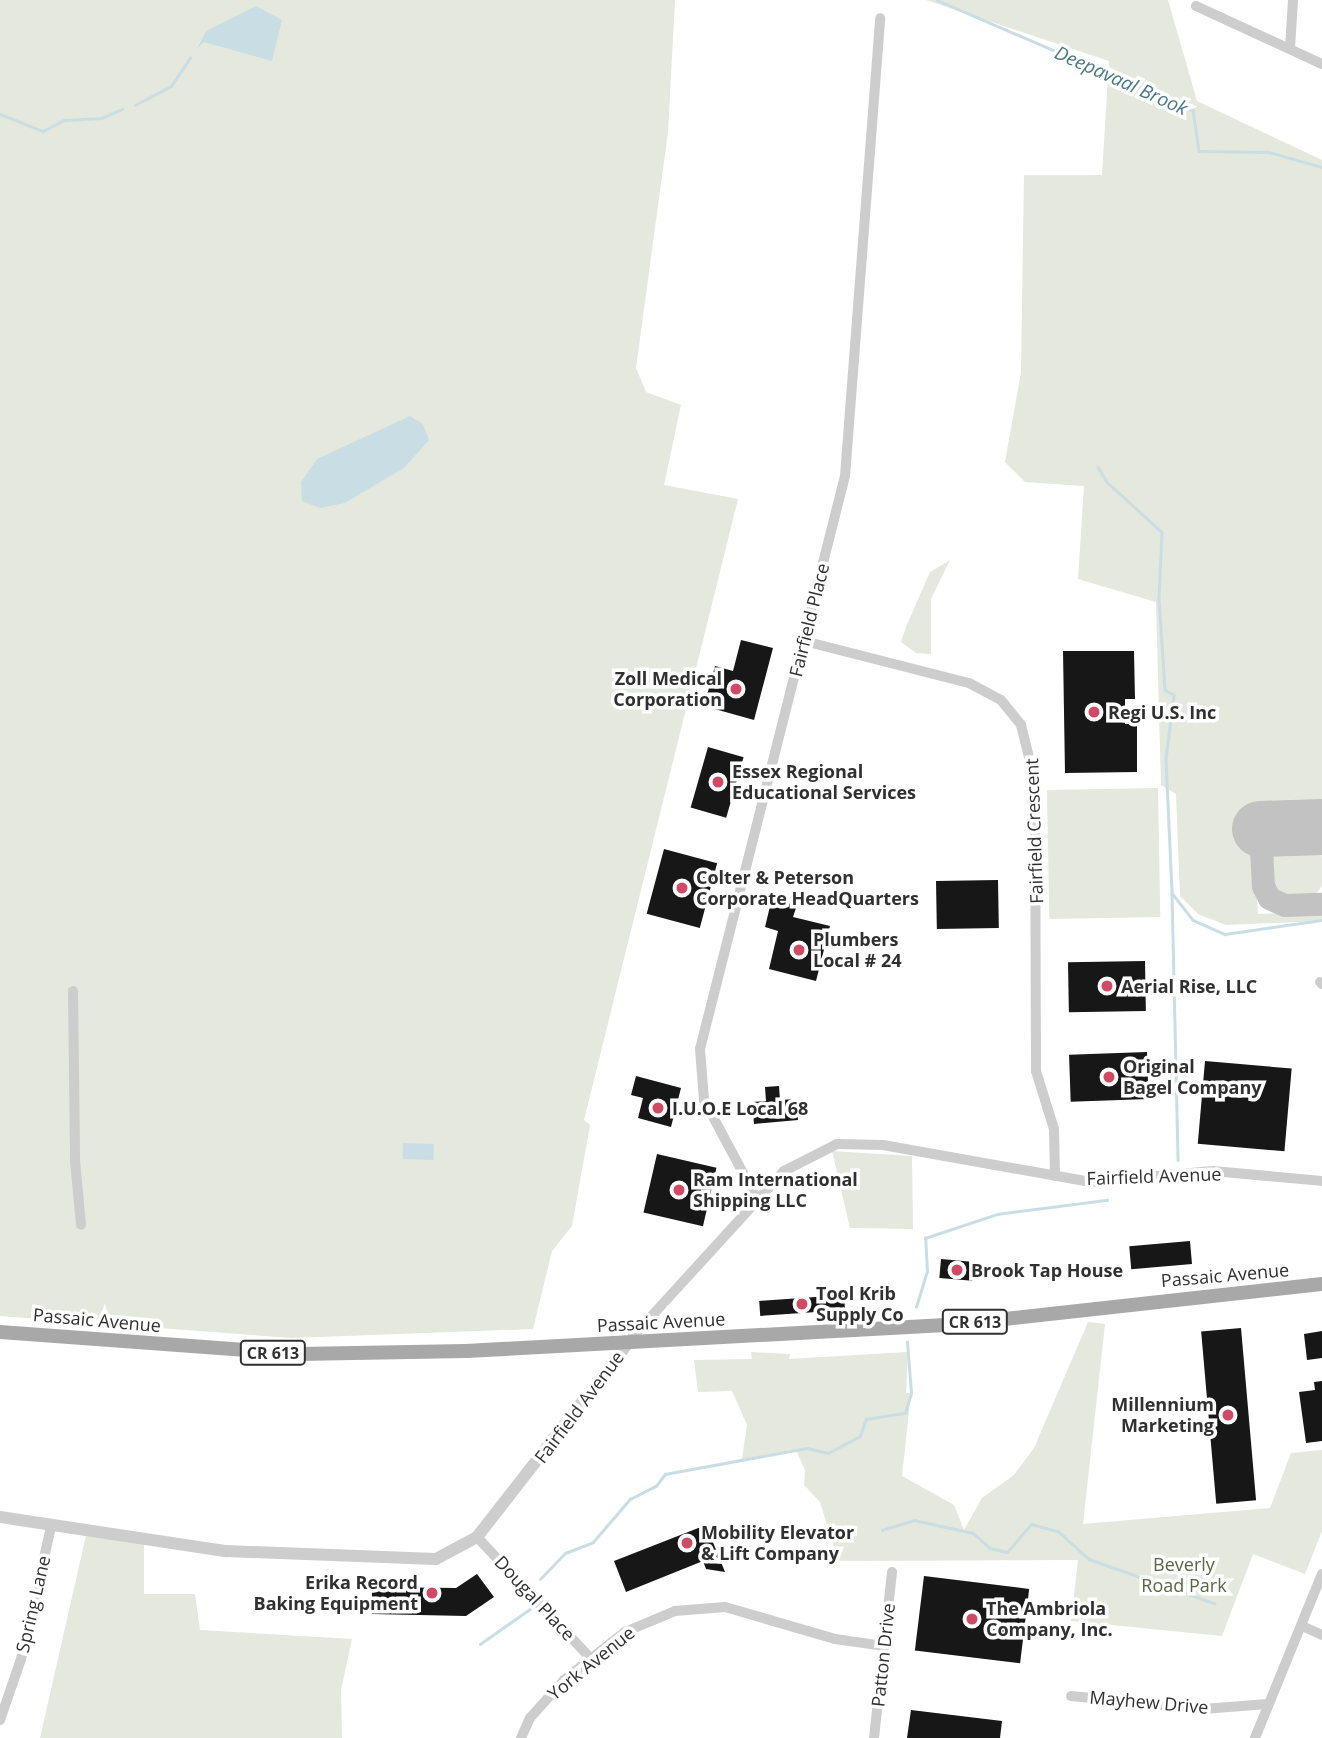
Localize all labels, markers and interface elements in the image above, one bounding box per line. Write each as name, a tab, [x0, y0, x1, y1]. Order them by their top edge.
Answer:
water label: Deepavaal Brook	[1051, 42, 1191, 120]
street label: Fairfield Place	[784, 561, 834, 679]
place label: Zoll Medical Corporation	[613, 668, 722, 710]
marker: Zoll Medical Corporation	[728, 681, 744, 697]
place label: Regi U.S. Inc	[1108, 701, 1216, 723]
marker: Regi U.S. Inc	[1086, 704, 1102, 720]
street label: Fairfield Crescent	[1021, 758, 1047, 904]
place label: Essex Regional Educational Services	[732, 761, 916, 804]
marker: Essex Regional Educational Services	[710, 774, 726, 790]
place label: Colter & Peterson Corporate HeadQuarters	[696, 867, 919, 910]
marker: Colter & Peterson Corporate HeadQuarters	[674, 880, 690, 896]
place label: Plumbers Local # 24	[813, 929, 901, 972]
marker: Plumbers Local # 24	[791, 942, 807, 958]
place label: Aerial Rise, LLC	[1121, 975, 1257, 997]
marker: Aerial Rise, LLC	[1099, 978, 1115, 994]
place label: Original Bagel Company	[1123, 1056, 1262, 1098]
marker: Original Bagel Company	[1101, 1069, 1117, 1085]
place label: I.U.O.E Local 68	[672, 1097, 808, 1119]
marker: I.U.O.E Local 68	[650, 1100, 666, 1116]
street label: Fairfield Avenue	[1086, 1163, 1222, 1189]
place label: Ram International Shipping LLC	[693, 1169, 858, 1212]
marker: Ram International Shipping LLC	[671, 1182, 687, 1198]
place label: Brook Tap House	[971, 1259, 1123, 1281]
street label: Passaic Avenue	[1160, 1259, 1290, 1291]
marker: Brook Tap House	[949, 1262, 965, 1278]
place label: Tool Krib Supply Co	[816, 1283, 904, 1326]
marker: Tool Krib Supply Co	[794, 1296, 810, 1312]
street label: Passaic Avenue	[32, 1304, 162, 1336]
street label: Passaic Avenue	[596, 1308, 726, 1336]
road number: CR 613	[942, 1310, 1008, 1334]
road number: CR 613	[240, 1340, 306, 1366]
street label: Fairfield Avenue	[530, 1347, 628, 1467]
place label: Millennium Marketing	[1111, 1394, 1214, 1436]
marker: Millennium Marketing	[1220, 1407, 1236, 1423]
place label: Mobility Elevator & Lift Company	[701, 1522, 854, 1564]
marker: Mobility Elevator & Lift Company	[679, 1535, 695, 1551]
street label: Dougal Place	[490, 1551, 580, 1645]
street label: Spring Lane	[11, 1553, 55, 1655]
park label: Beverly Road Park	[1141, 1554, 1227, 1596]
place label: Erika Record Baking Equipment	[254, 1572, 418, 1614]
marker: Erika Record Baking Equipment	[424, 1585, 440, 1601]
place label: The Ambriola Company, Inc.	[986, 1598, 1113, 1640]
street label: Patton Drive	[867, 1602, 899, 1708]
marker: The Ambriola Company, Inc.	[964, 1611, 980, 1627]
street label: York Avenue	[543, 1622, 639, 1704]
street label: Mayhew Drive	[1089, 1686, 1209, 1718]

